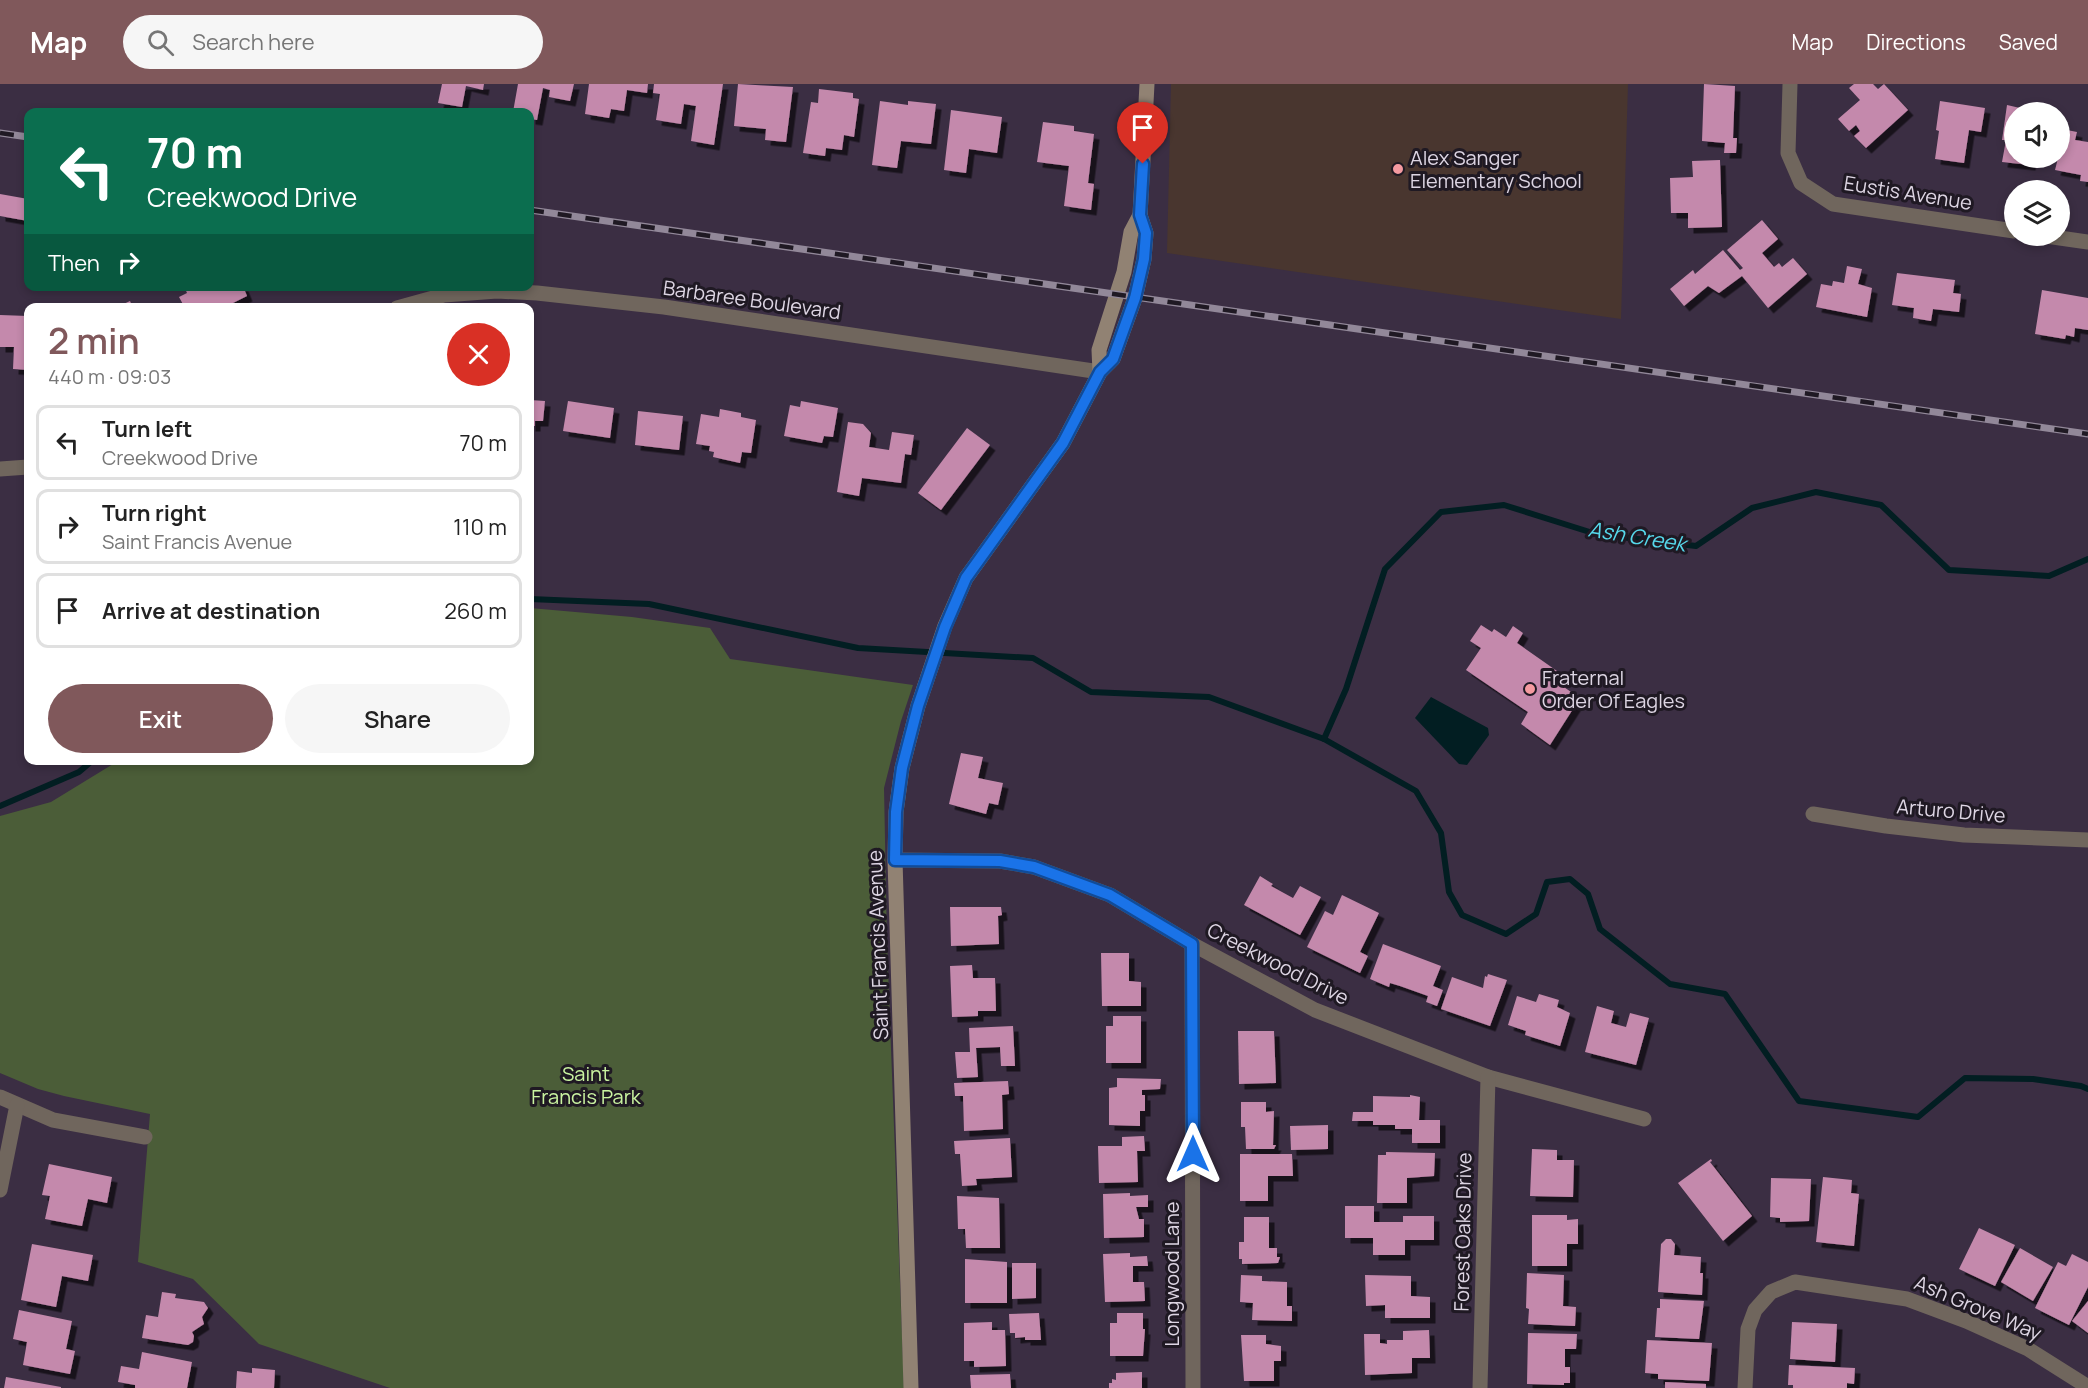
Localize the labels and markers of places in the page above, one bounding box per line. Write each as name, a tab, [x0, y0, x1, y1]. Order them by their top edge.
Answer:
pin	[1117, 102, 1168, 164]
place label: Alex Sanger Elementary School	[1410, 144, 1582, 194]
marker: Alex Sanger Elementary School	[1391, 162, 1405, 176]
place label: Fraternal Order Of Eagles	[1542, 664, 1685, 714]
marker: Fraternal Order Of Eagles	[1523, 682, 1537, 696]

